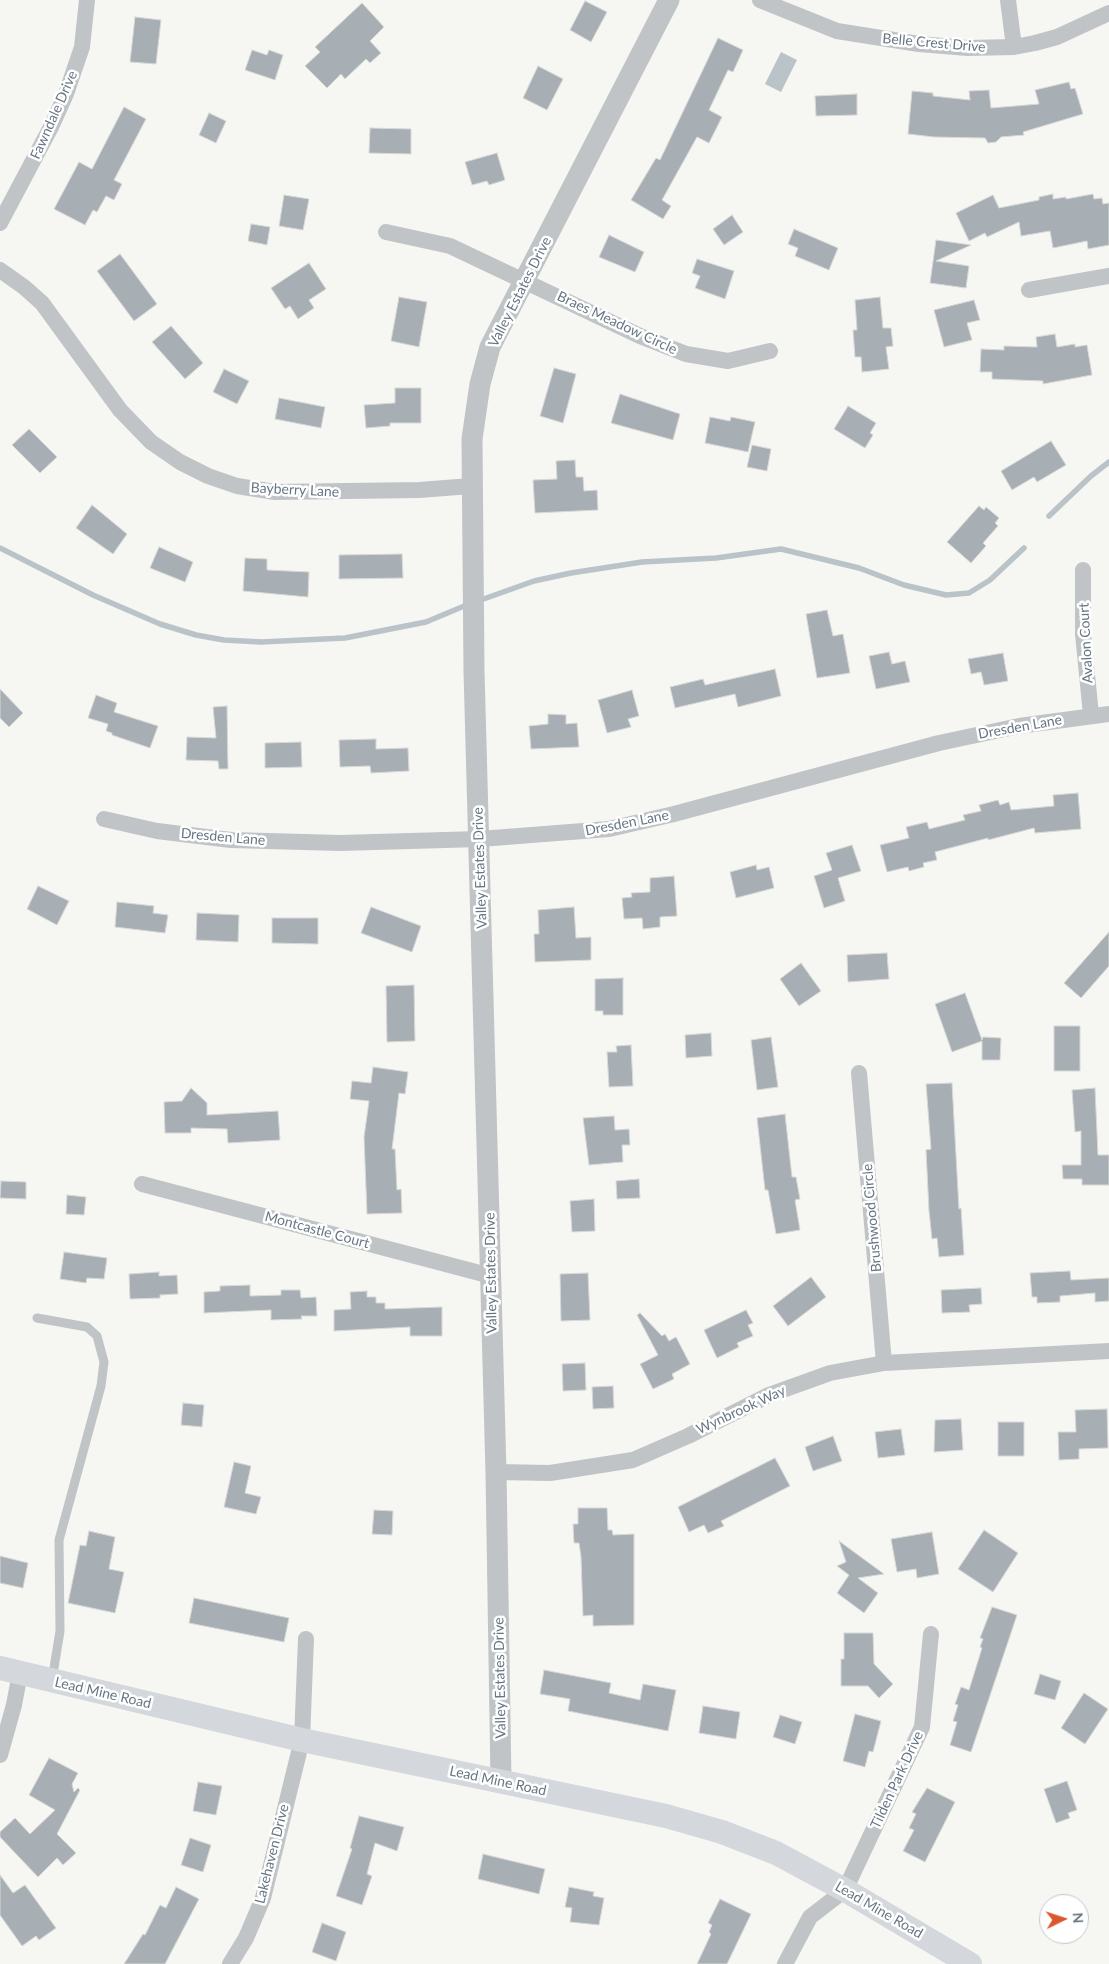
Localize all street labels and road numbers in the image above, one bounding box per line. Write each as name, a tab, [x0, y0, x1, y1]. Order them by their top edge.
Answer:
street label: Belle Crest Drive	[882, 30, 986, 56]
street label: Fawndale Drive	[27, 68, 81, 162]
street label: Valley Estates Drive	[485, 234, 555, 350]
street label: Braes Meadow Circle	[554, 288, 680, 358]
street label: Bayberry Lane	[250, 479, 340, 501]
street label: Avalon Court	[1076, 602, 1096, 684]
street label: Dresden Lane	[977, 711, 1063, 743]
street label: Valley Estates Drive	[469, 807, 491, 929]
street label: Dresden Lane	[584, 807, 670, 839]
street label: Dresden Lane	[180, 825, 266, 849]
street label: Brushwood Circle	[859, 1163, 885, 1273]
street label: Montcastle Court	[263, 1208, 371, 1252]
street label: Valley Estates Drive	[482, 1212, 500, 1334]
street label: Wynbrook Way	[694, 1382, 788, 1438]
street label: Valley Estates Drive	[491, 1617, 509, 1739]
street label: Lead Mine Road	[53, 1674, 153, 1712]
street label: Tilden Park Drive	[867, 1728, 927, 1832]
street label: Lead Mine Road	[448, 1763, 548, 1799]
street label: Lakehaven Drive	[252, 1802, 292, 1906]
street label: Lead Mine Road	[832, 1878, 926, 1942]

